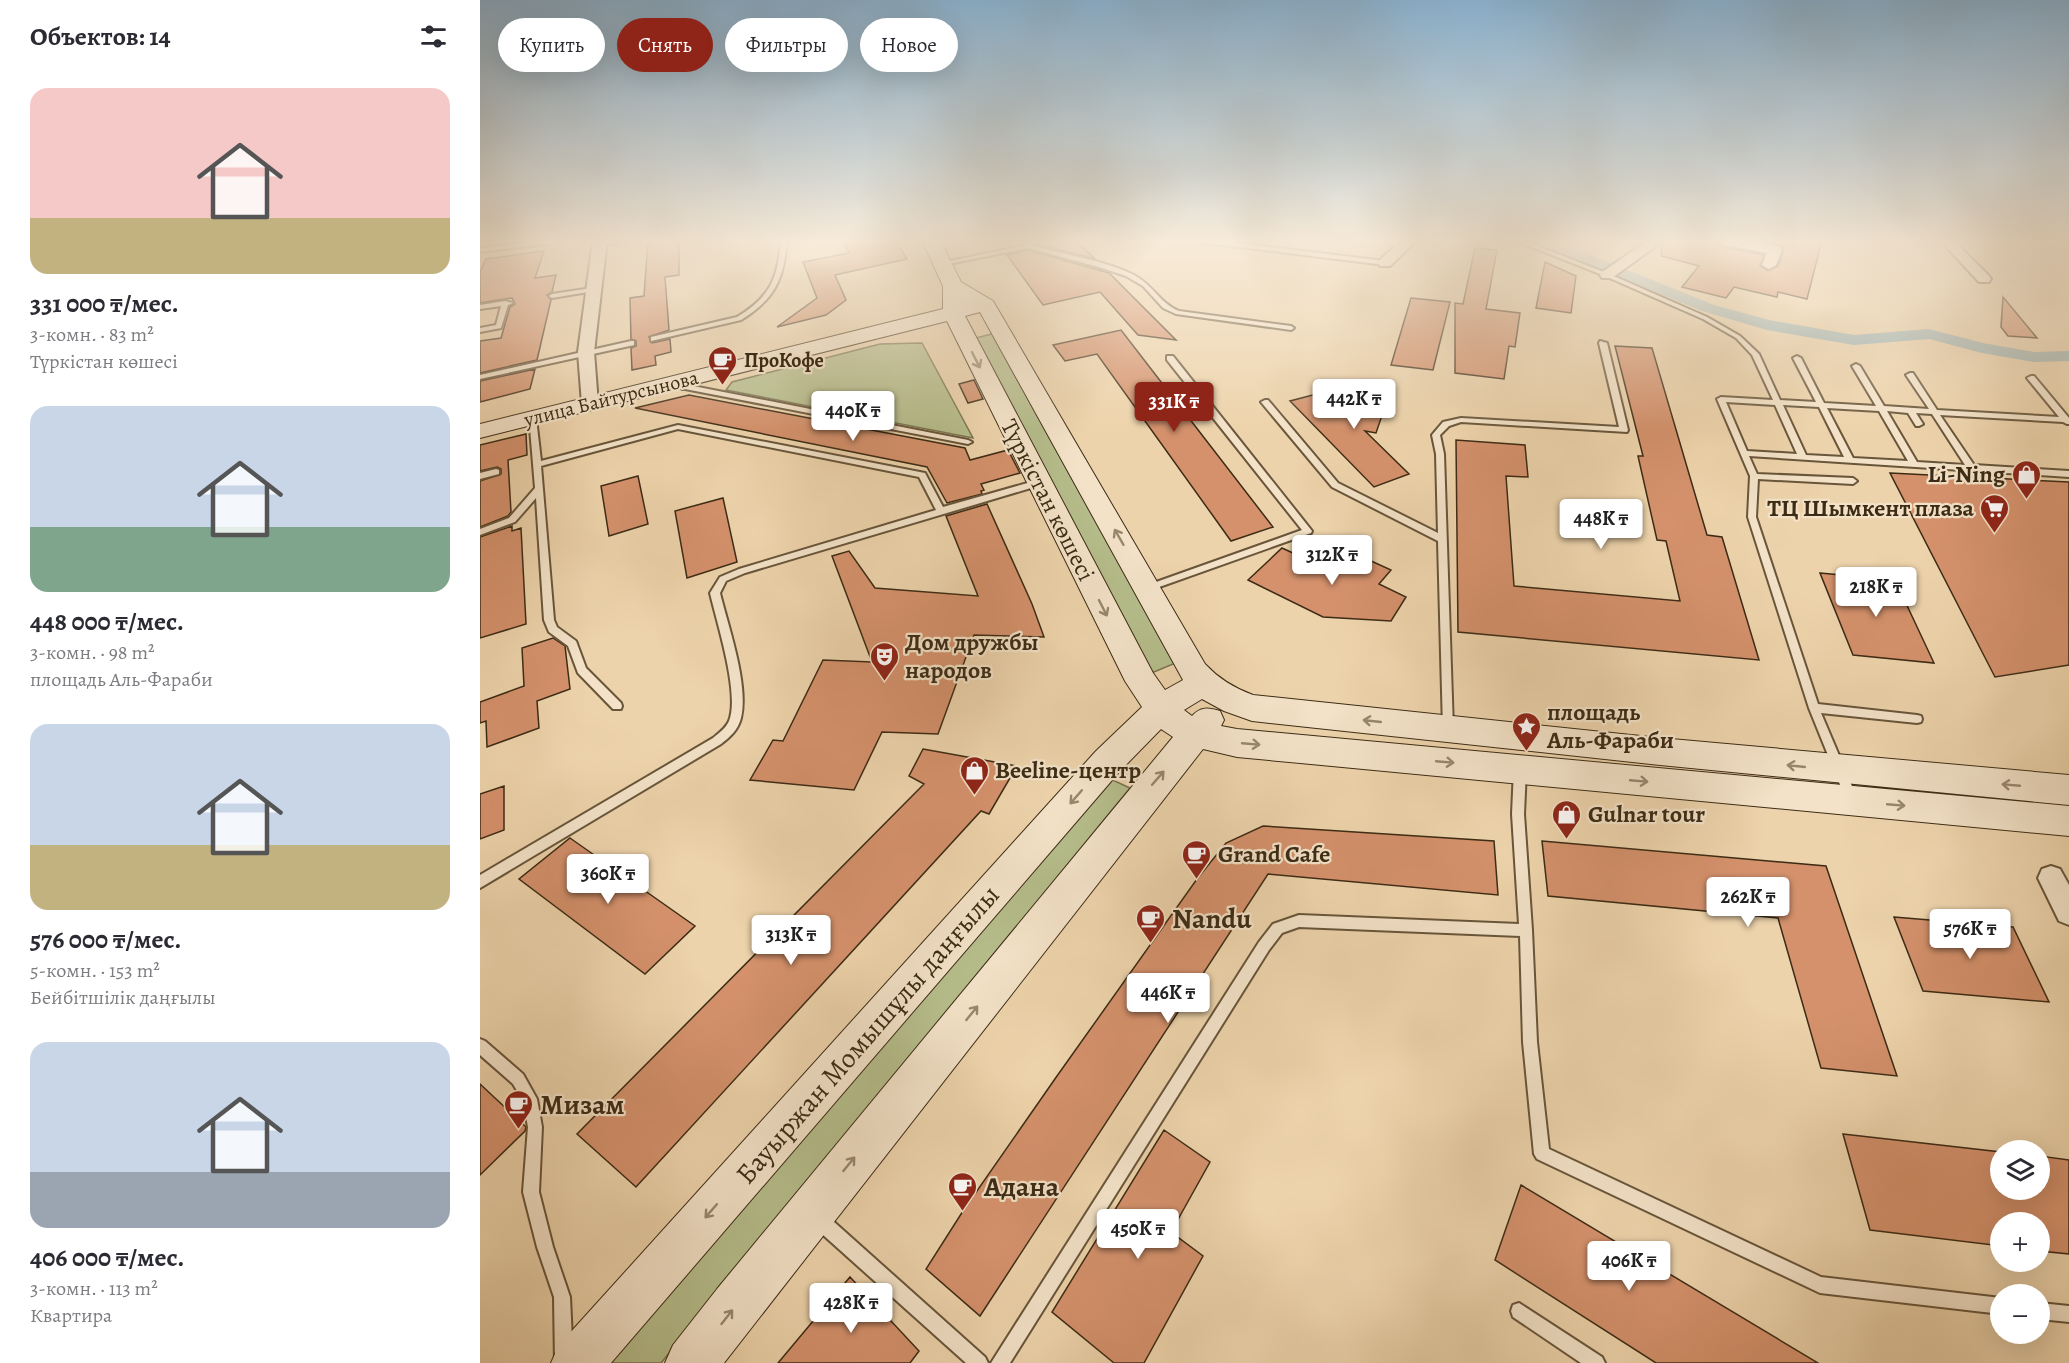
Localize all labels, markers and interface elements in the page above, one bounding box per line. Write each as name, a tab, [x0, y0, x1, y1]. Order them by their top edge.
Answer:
chip: Купить	[498, 18, 605, 72]
chip: Снять	[617, 18, 713, 72]
chip: Фильтры	[725, 18, 848, 72]
chip: Новое	[860, 18, 958, 72]
text: Объектов: 14	[30, 19, 171, 54]
icon: filters	[417, 20, 450, 53]
icon: home	[186, 127, 294, 235]
text: 331 000 ₸/мес.	[30, 286, 179, 321]
text: 3-комн. · 83 m²	[30, 321, 154, 348]
cafe icon: ПроКофе	[707, 344, 739, 386]
place label: ПроКофе	[744, 347, 824, 374]
text: Түркістан көшесі	[30, 348, 178, 375]
one-way arrow	[971, 350, 983, 368]
street label: улица Байтурсынова	[520, 364, 702, 433]
pin: 442K ₸	[1305, 379, 1403, 430]
pin: 331K ₸	[1125, 382, 1223, 433]
text: 442K ₸	[1327, 385, 1381, 412]
text: 331K ₸	[1149, 388, 1199, 415]
pin: 440K ₸	[804, 391, 902, 442]
text: 440K ₸	[825, 397, 881, 424]
street label: Түркістан көшесі	[993, 414, 1103, 586]
icon: home	[186, 445, 294, 553]
place label: Li-Ning	[1927, 458, 2006, 490]
shop icon: Li-Ning	[2010, 458, 2042, 500]
place label: ТЦ Шымкент плаза	[1767, 492, 1975, 524]
supermarket icon: ТЦ Шымкент плаза	[1979, 492, 2011, 534]
pin: 448K ₸	[1552, 499, 1650, 550]
text: 448K ₸	[1574, 505, 1628, 532]
one-way arrow	[1112, 529, 1124, 546]
pin: 312K ₸	[1283, 535, 1381, 586]
text: 312K ₸	[1306, 541, 1358, 568]
pin: 218K ₸	[1827, 567, 1925, 618]
text: 218K ₸	[1850, 573, 1902, 600]
one-way arrow	[1097, 599, 1109, 616]
text: 448 000 ₸/мес.	[30, 604, 184, 639]
place label: Дом дружбы народов	[905, 626, 1038, 686]
text: 3-комн. · 98 m²	[30, 639, 155, 666]
theatre icon: Дом дружбы народов	[868, 640, 900, 682]
text: площадь Аль-Фараби	[30, 666, 213, 693]
place label: площадь Аль-Фараби	[1546, 696, 1674, 756]
place icon: площадь Аль-Фараби	[1510, 710, 1542, 752]
one-way arrow	[1363, 715, 1382, 726]
one-way arrow	[1240, 739, 1260, 750]
shop icon: Beeline-центр	[958, 754, 990, 796]
place label: Beeline-центр	[995, 754, 1141, 786]
one-way arrow	[1434, 757, 1454, 768]
one-way arrow	[1786, 760, 1806, 771]
icon: home	[186, 763, 294, 871]
one-way arrow	[1151, 771, 1165, 786]
one-way arrow	[1629, 776, 1648, 787]
one-way arrow	[2001, 779, 2021, 790]
one-way arrow	[1069, 789, 1083, 804]
shop icon: Gulnar tour	[1551, 798, 1583, 840]
place label: Gulnar tour	[1588, 798, 1705, 830]
one-way arrow	[1885, 800, 1905, 811]
cafe icon: Grand Cafe	[1181, 838, 1213, 880]
place label: Grand Cafe	[1218, 838, 1330, 870]
pin: 360K ₸	[559, 854, 657, 905]
text: 360K ₸	[581, 860, 635, 887]
street label: Бауыржан Момышұлы даңғылы	[727, 877, 1008, 1192]
pin: 262K ₸	[1699, 877, 1797, 928]
text: 262K ₸	[1720, 883, 1776, 910]
place label: Nandu	[1172, 900, 1252, 938]
cafe icon: Nandu	[1135, 902, 1167, 944]
pin: 576K ₸	[1921, 909, 2019, 960]
pin: 313K ₸	[742, 915, 840, 966]
text: 576K ₸	[1944, 915, 1996, 942]
text: 313K ₸	[766, 921, 816, 948]
text: 576 000 ₸/мес.	[30, 922, 181, 957]
text: 5-комн. · 153 m²	[30, 957, 160, 984]
pin: 446K ₸	[1119, 973, 1217, 1024]
text: 446K ₸	[1141, 979, 1195, 1006]
text: Бейбітшілік даңғылы	[30, 984, 216, 1011]
one-way arrow	[965, 1006, 979, 1021]
icon: home	[186, 1081, 294, 1189]
place label: Мизам	[540, 1086, 624, 1124]
cafe icon: Мизам	[503, 1088, 535, 1130]
map controls	[1990, 1140, 2050, 1344]
button: layers	[1990, 1140, 2050, 1200]
one-way arrow	[842, 1156, 855, 1172]
place label: Адана	[983, 1168, 1060, 1206]
cafe icon: Адана	[947, 1170, 979, 1212]
one-way arrow	[704, 1203, 718, 1218]
pin: 450K ₸	[1089, 1209, 1187, 1260]
button: +	[1990, 1212, 2050, 1272]
text: 450K ₸	[1111, 1215, 1165, 1242]
text: 406 000 ₸/мес.	[30, 1240, 184, 1275]
pin: 406K ₸	[1580, 1241, 1678, 1292]
text: 406K ₸	[1601, 1247, 1657, 1274]
text: 3-комн. · 113 m²	[30, 1275, 158, 1302]
pin: 428K ₸	[802, 1283, 900, 1334]
button: −	[1990, 1284, 2050, 1344]
text: 428K ₸	[823, 1289, 879, 1316]
text: Квартира	[30, 1302, 112, 1329]
one-way arrow	[721, 1309, 734, 1325]

